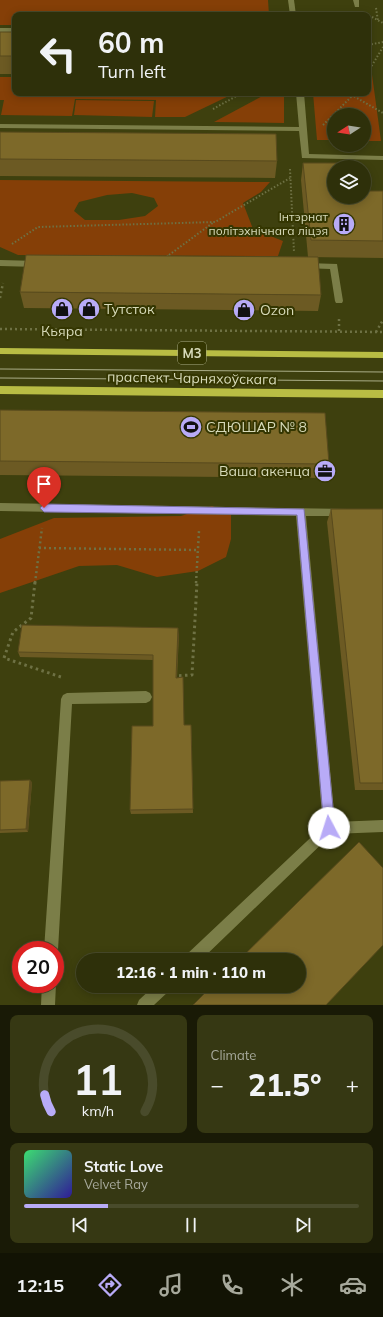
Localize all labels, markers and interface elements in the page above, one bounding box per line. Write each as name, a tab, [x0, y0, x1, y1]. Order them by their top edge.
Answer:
text: 60 m	[98, 25, 164, 60]
icon: left	[32, 28, 84, 80]
text: Turn left	[98, 60, 166, 83]
north arrow	[327, 108, 371, 152]
map controls	[327, 108, 371, 204]
button: layers	[327, 160, 371, 204]
place label: Інтэрнат політэхнічнага ліцэя	[209, 209, 329, 238]
building icon: Інтэрнат політэхнічнага ліцэя	[331, 211, 357, 237]
shop icon: Кьяра	[49, 296, 75, 322]
shop icon: Тутсток	[76, 296, 102, 322]
shop icon: Ozon	[231, 297, 257, 323]
place label: Тутсток	[104, 300, 155, 318]
place label: Ozon	[260, 301, 294, 319]
place label: Кьяра	[41, 322, 83, 340]
road number: М3	[178, 342, 206, 364]
street label: праспект Чарняхоўскага	[107, 368, 277, 388]
sports icon: СДЮШАР № 8	[178, 414, 204, 440]
place label: СДЮШАР № 8	[206, 418, 307, 436]
office icon: Ваша акенца	[312, 458, 338, 484]
place label: Ваша акенца	[219, 462, 310, 480]
pin	[27, 467, 61, 508]
icon: arrive	[33, 473, 55, 495]
position arrow	[308, 807, 350, 849]
speed limit sign: 20	[12, 941, 64, 993]
text: 12:16 · 1 min · 110 m	[116, 963, 266, 982]
text: Climate	[211, 1047, 256, 1063]
text: 11	[73, 1053, 123, 1105]
text: 21.5°	[248, 1066, 321, 1104]
text: −	[211, 1071, 224, 1099]
text: +	[346, 1071, 359, 1099]
text: km/h	[82, 1102, 114, 1120]
text: Static Love	[84, 1157, 163, 1176]
text: Velvet Ray	[84, 1176, 148, 1192]
icon: previous	[69, 1214, 91, 1236]
icon: pause	[180, 1214, 202, 1236]
icon: next	[292, 1214, 314, 1236]
icon: directions	[96, 1271, 124, 1299]
icon: music	[157, 1271, 185, 1299]
icon: phone	[218, 1271, 246, 1299]
icon: climate	[278, 1271, 306, 1299]
icon: car	[339, 1271, 367, 1299]
text: 12:15	[16, 1274, 64, 1297]

